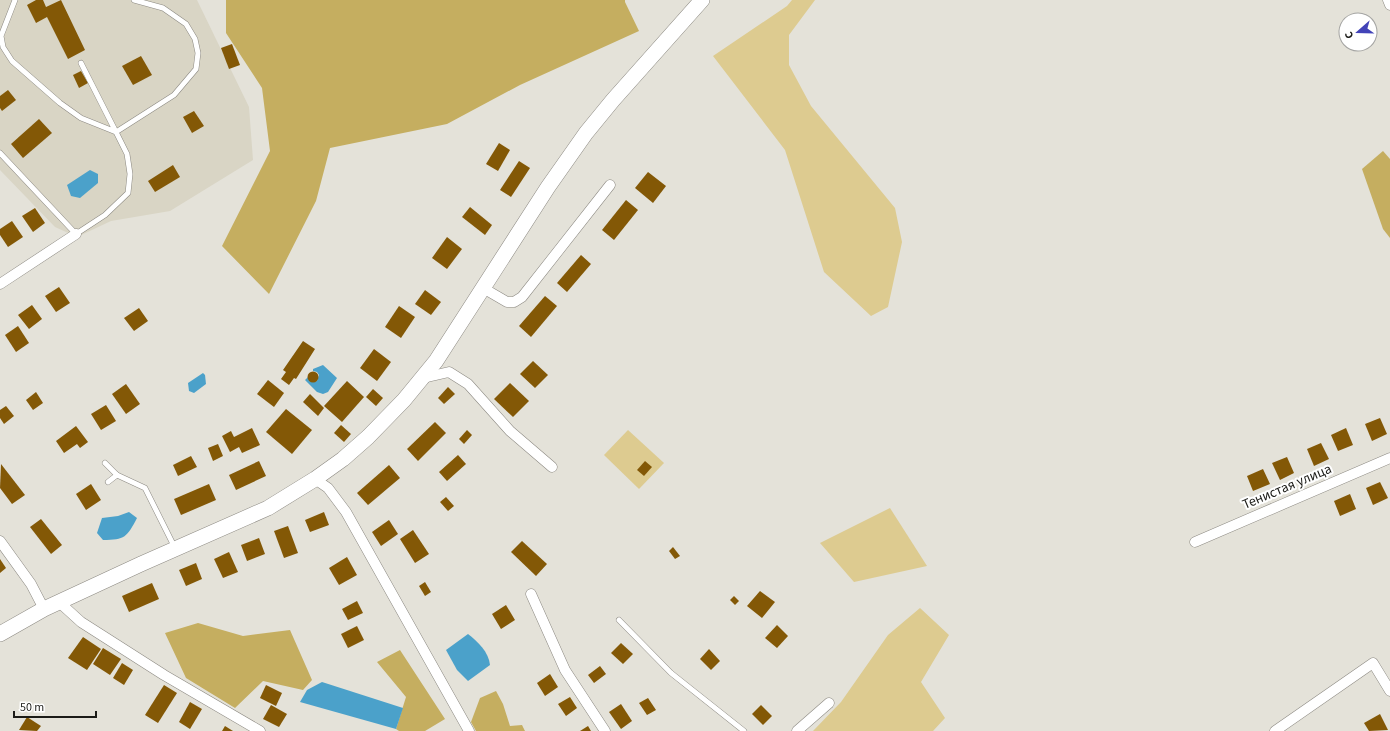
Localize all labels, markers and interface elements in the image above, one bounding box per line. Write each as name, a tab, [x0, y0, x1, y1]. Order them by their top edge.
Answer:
north arrow	[1338, 12, 1378, 52]
text: С	[1341, 29, 1357, 41]
street label: Тенистая улица	[1239, 459, 1335, 515]
scale bar	[14, 693, 96, 719]
text: 50 m	[20, 699, 44, 716]

